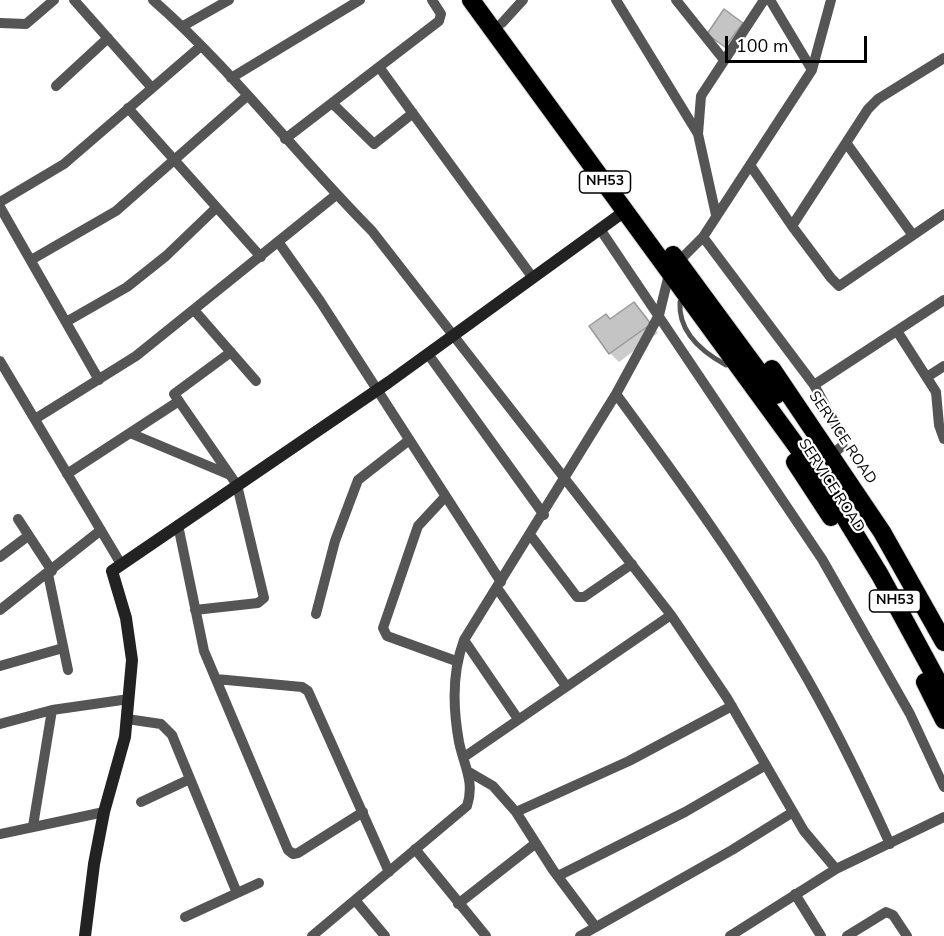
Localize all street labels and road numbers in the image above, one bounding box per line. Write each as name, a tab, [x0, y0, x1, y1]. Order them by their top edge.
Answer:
road number: NH53	[580, 171, 630, 193]
street label: SERVICE ROAD	[804, 388, 880, 488]
street label: SERVICE ROAD	[794, 436, 868, 536]
road number: NH53	[870, 590, 920, 612]

